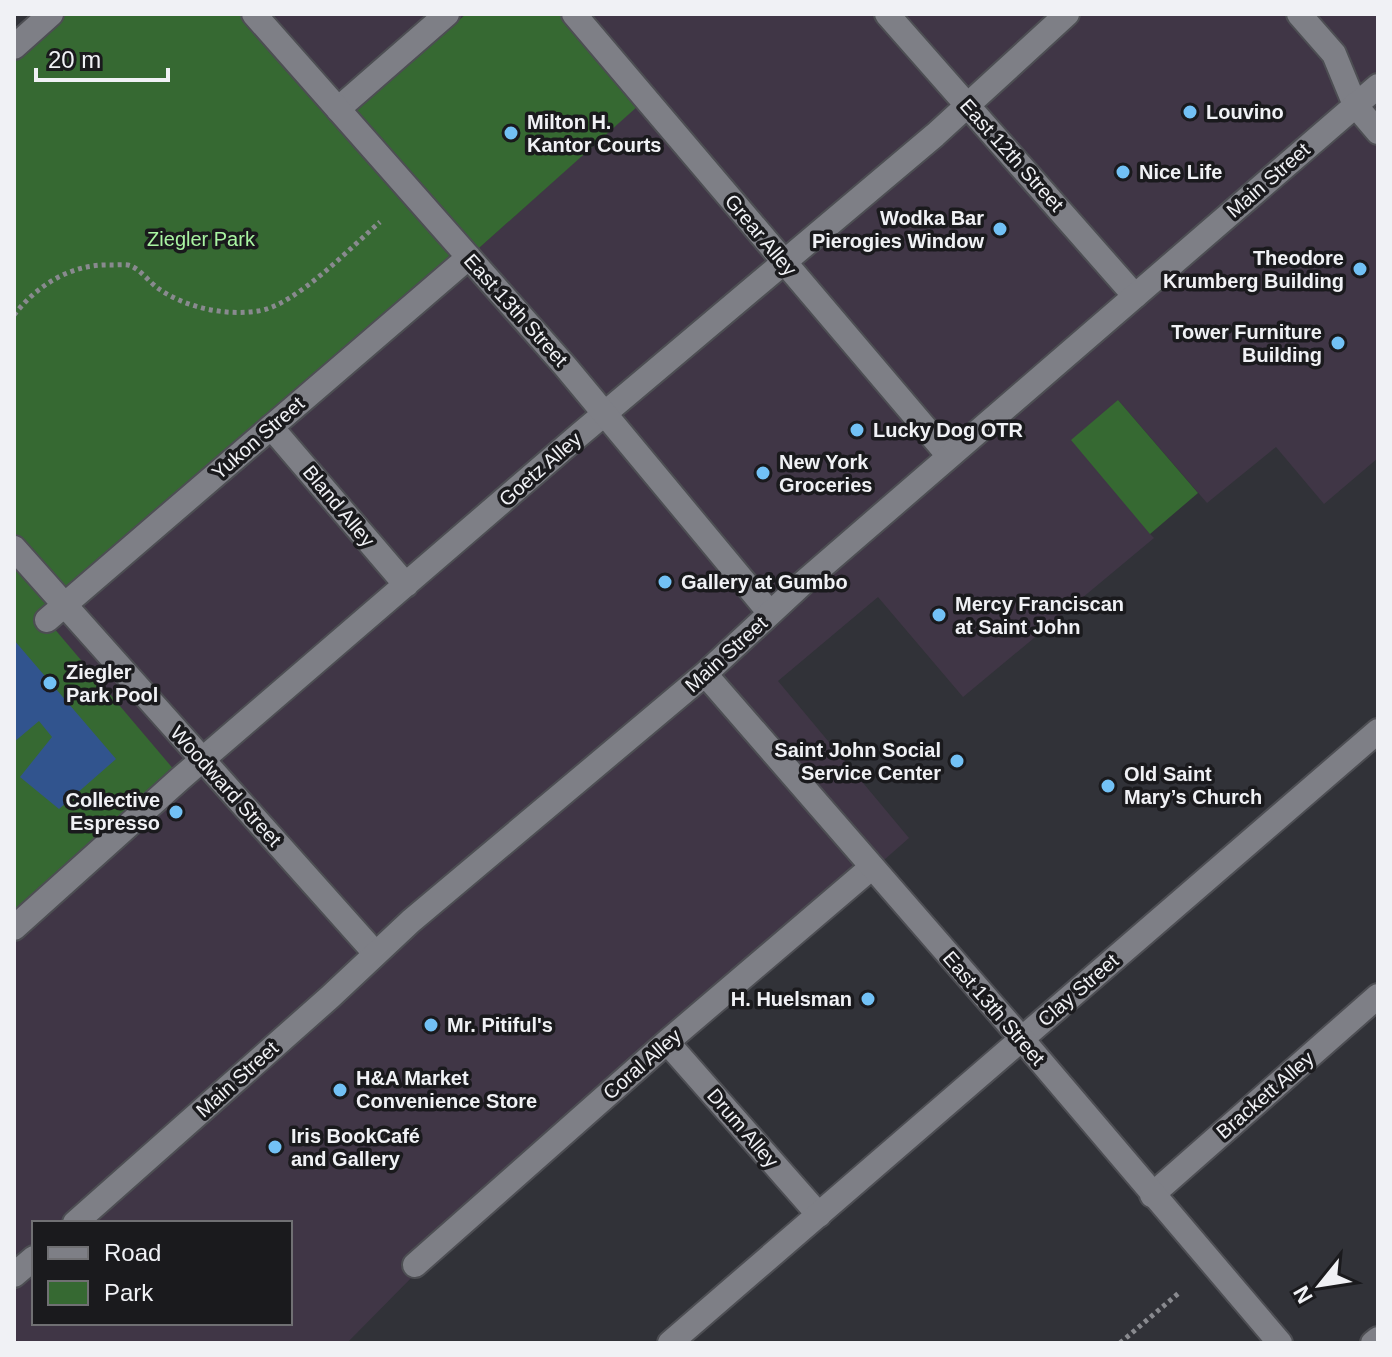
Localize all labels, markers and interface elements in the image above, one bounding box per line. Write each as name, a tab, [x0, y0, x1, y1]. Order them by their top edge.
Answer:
scale bar	[36, 32, 168, 82]
text: 20 m	[48, 46, 101, 73]
street label: East 12th Street	[956, 94, 1068, 216]
place label: Louvino	[1206, 101, 1284, 123]
marker: Louvino	[1181, 103, 1199, 121]
place label: Milton H. Kantor Courts	[527, 111, 661, 156]
marker: Milton H. Kantor Courts	[502, 124, 520, 142]
street label: Main Street	[1222, 138, 1314, 222]
place label: Nice Life	[1139, 161, 1222, 183]
marker: Nice Life	[1114, 163, 1132, 181]
street label: Grear Alley	[721, 190, 801, 280]
place label: Wodka Bar Pierogies Window	[812, 207, 984, 252]
marker: Wodka Bar Pierogies Window	[991, 220, 1009, 238]
park label: Ziegler Park	[147, 228, 256, 250]
place label: Theodore Krumberg Building	[1163, 247, 1344, 292]
street label: East 13th Street	[460, 249, 572, 371]
marker: Theodore Krumberg Building	[1351, 260, 1369, 278]
place label: Tower Furniture Building	[1171, 321, 1322, 366]
marker: Tower Furniture Building	[1329, 334, 1347, 352]
street label: Yukon Street	[208, 392, 309, 484]
place label: Lucky Dog OTR	[873, 419, 1024, 441]
marker: Lucky Dog OTR	[848, 421, 866, 439]
street label: Goetz Alley	[495, 428, 585, 510]
place label: New York Groceries	[779, 451, 872, 496]
street label: Bland Alley	[299, 461, 379, 551]
marker: New York Groceries	[754, 464, 772, 482]
place label: Gallery at Gumbo	[681, 571, 848, 593]
marker: Gallery at Gumbo	[656, 573, 674, 591]
place label: Mercy Franciscan at Saint John	[955, 593, 1124, 638]
marker: Mercy Franciscan at Saint John	[930, 606, 948, 624]
street label: Main Street	[681, 611, 772, 696]
place label: Ziegler Park Pool	[66, 661, 158, 706]
marker: Ziegler Park Pool	[41, 674, 59, 692]
street label: Woodward Street	[166, 721, 286, 851]
place label: Saint John Social Service Center	[774, 739, 941, 784]
marker: Saint John Social Service Center	[948, 752, 966, 770]
place label: Old Saint Mary’s Church	[1124, 763, 1262, 808]
marker: Old Saint Mary’s Church	[1099, 777, 1117, 795]
place label: Collective Espresso	[66, 789, 160, 834]
marker: Collective Espresso	[167, 803, 185, 821]
street label: East 13th Street	[939, 947, 1050, 1070]
street label: Clay Street	[1033, 949, 1123, 1031]
place label: H. Huelsman	[731, 988, 852, 1010]
marker: H. Huelsman	[859, 990, 877, 1008]
place label: Mr. Pitiful's	[447, 1014, 553, 1036]
marker: Mr. Pitiful's	[422, 1016, 440, 1034]
street label: Coral Alley	[599, 1024, 685, 1104]
street label: Main Street	[192, 1036, 283, 1121]
street label: Brackett Alley	[1212, 1047, 1318, 1143]
place label: H&A Market Convenience Store	[356, 1067, 537, 1112]
marker: H&A Market Convenience Store	[331, 1081, 349, 1099]
street label: Drum Alley	[703, 1084, 783, 1172]
place label: Iris BookCafé and Gallery	[291, 1125, 420, 1170]
marker: Iris BookCafé and Gallery	[266, 1138, 284, 1156]
legend	[32, 1221, 292, 1325]
text: Road	[104, 1239, 161, 1266]
north arrow	[1280, 1245, 1360, 1325]
text: Park	[104, 1279, 154, 1306]
text: N	[1288, 1282, 1318, 1308]

